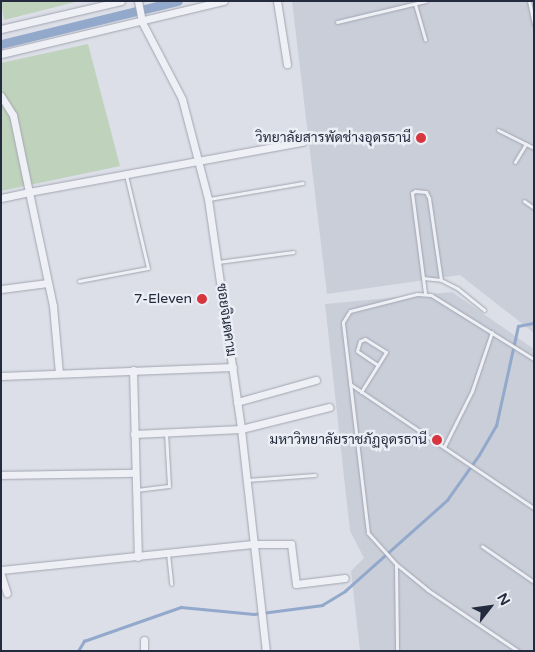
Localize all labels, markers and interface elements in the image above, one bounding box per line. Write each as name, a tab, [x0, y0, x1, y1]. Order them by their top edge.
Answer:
place label: วิทยาลัยสารพัดช่างอุดรธานี	[255, 130, 411, 146]
marker: วิทยาลัยสารพัดช่างอุดรธานี	[415, 132, 427, 144]
street label: ซอยจินตคาม	[213, 282, 239, 358]
place label: 7-Eleven	[134, 291, 192, 307]
marker: 7-Eleven	[196, 293, 208, 305]
place label: มหาวิทยาลัยราชภัฏอุดรธานี	[270, 432, 427, 448]
marker: มหาวิทยาลัยราชภัฏอุดรธานี	[431, 434, 443, 446]
north arrow	[465, 582, 515, 632]
text: N	[493, 590, 514, 608]

